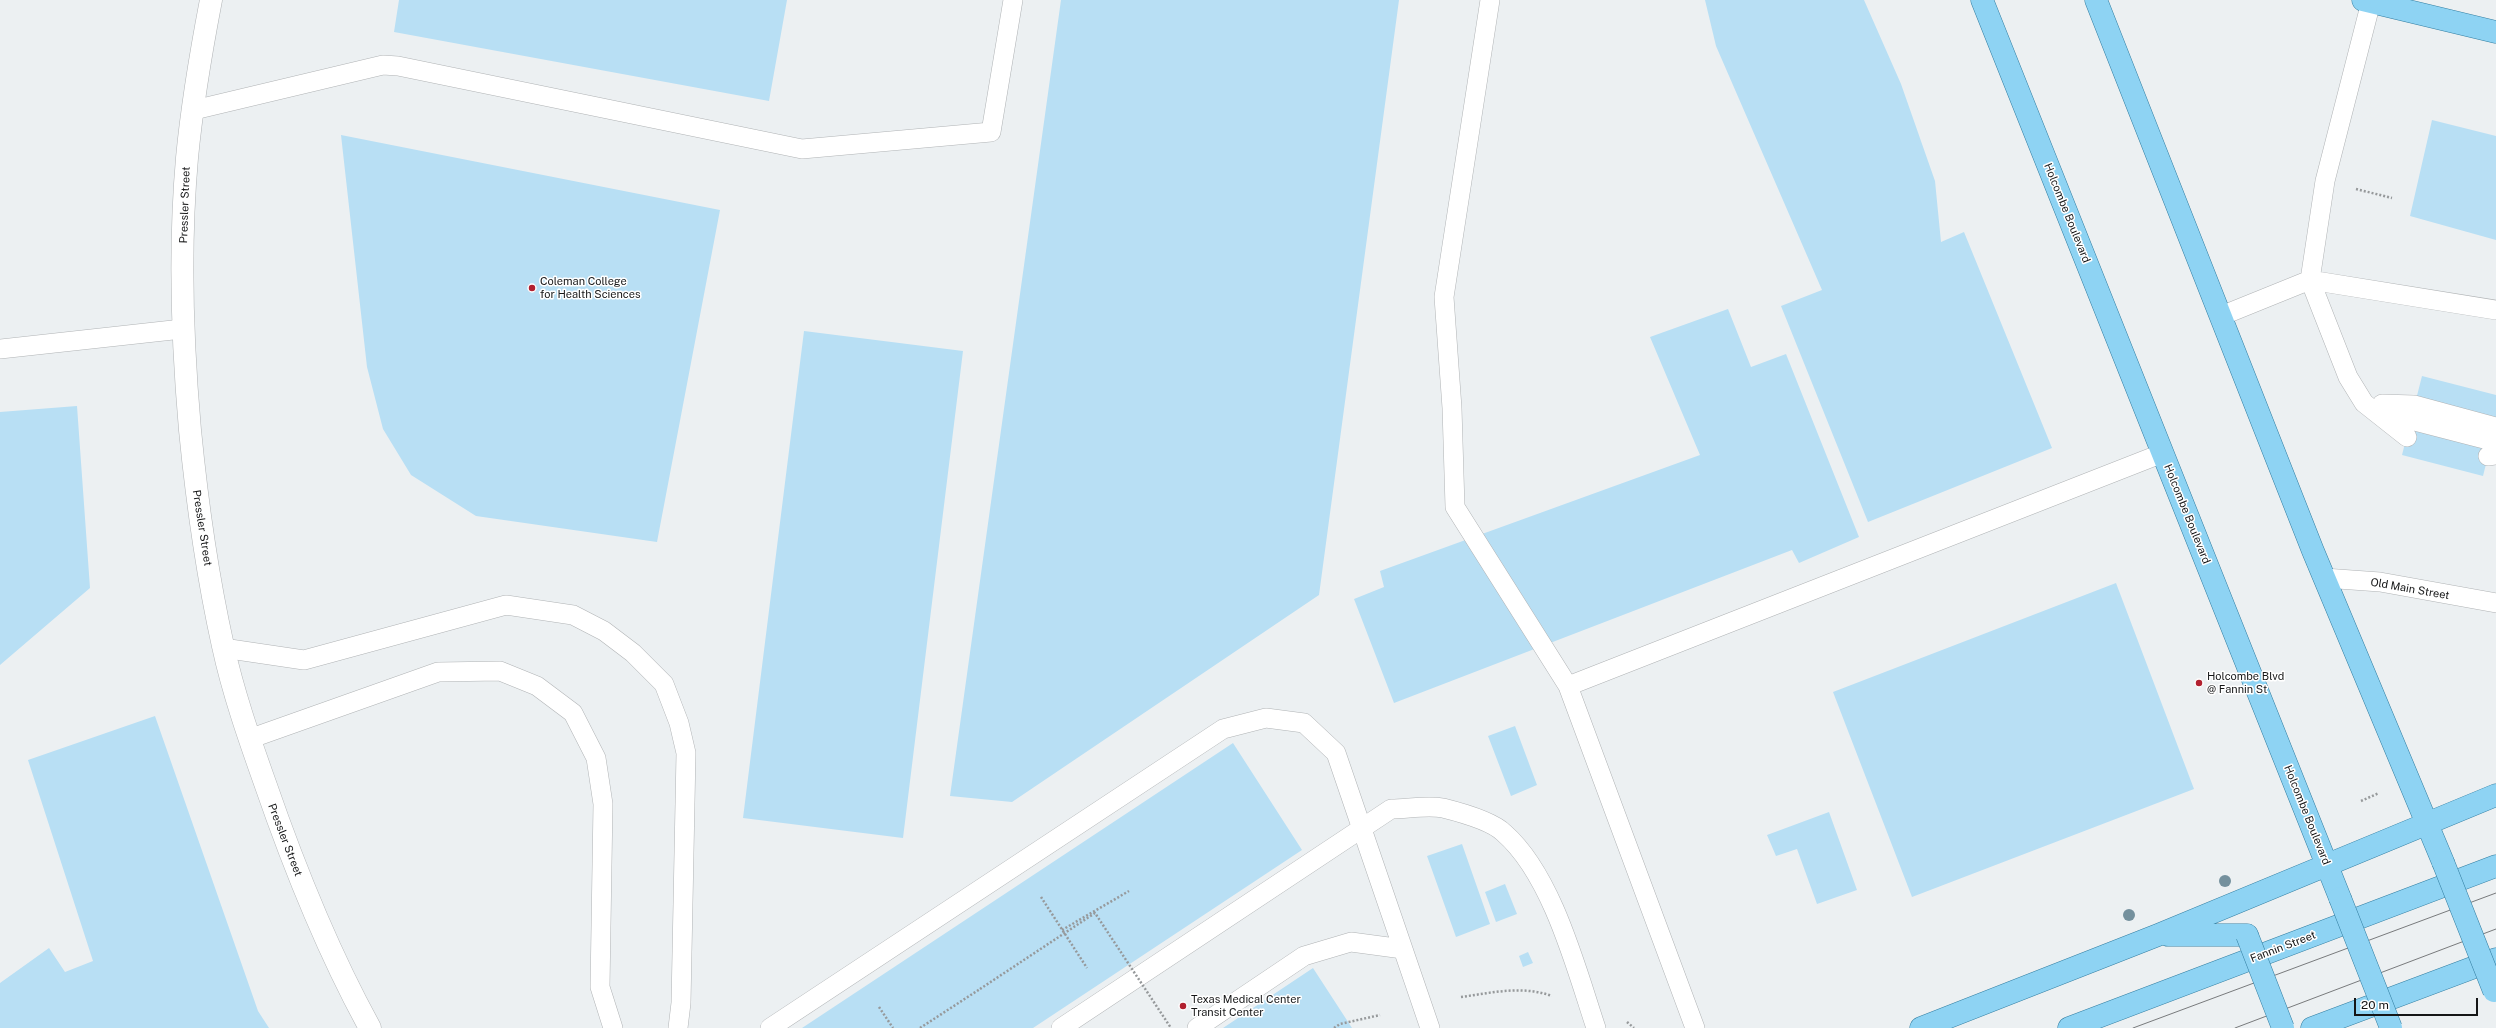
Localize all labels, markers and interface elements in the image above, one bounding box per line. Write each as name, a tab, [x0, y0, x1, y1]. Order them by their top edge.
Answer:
street label: Holcombe Boulevard	[2041, 161, 2093, 265]
street label: Pressler Street	[177, 166, 193, 244]
place label: Coleman College for Health Sciences	[540, 275, 641, 301]
marker: Coleman College for Health Sciences	[527, 283, 537, 293]
street label: Holcombe Boulevard	[2161, 462, 2213, 566]
street label: Pressler Street	[189, 489, 215, 567]
street label: Old Main Street	[2369, 576, 2451, 602]
place label: Holcombe Blvd @ Fannin St	[2207, 670, 2284, 696]
marker: Holcombe Blvd @ Fannin St	[2194, 678, 2204, 688]
street label: Holcombe Boulevard	[2281, 763, 2333, 867]
street label: Pressler Street	[265, 802, 305, 878]
street label: Fannin Street	[2248, 928, 2318, 966]
scale bar	[2356, 990, 2480, 1016]
place label: Texas Medical Center Transit Center	[1191, 993, 1301, 1019]
text: 20 m	[2361, 998, 2389, 1012]
marker: Texas Medical Center Transit Center	[1178, 1001, 1188, 1011]

